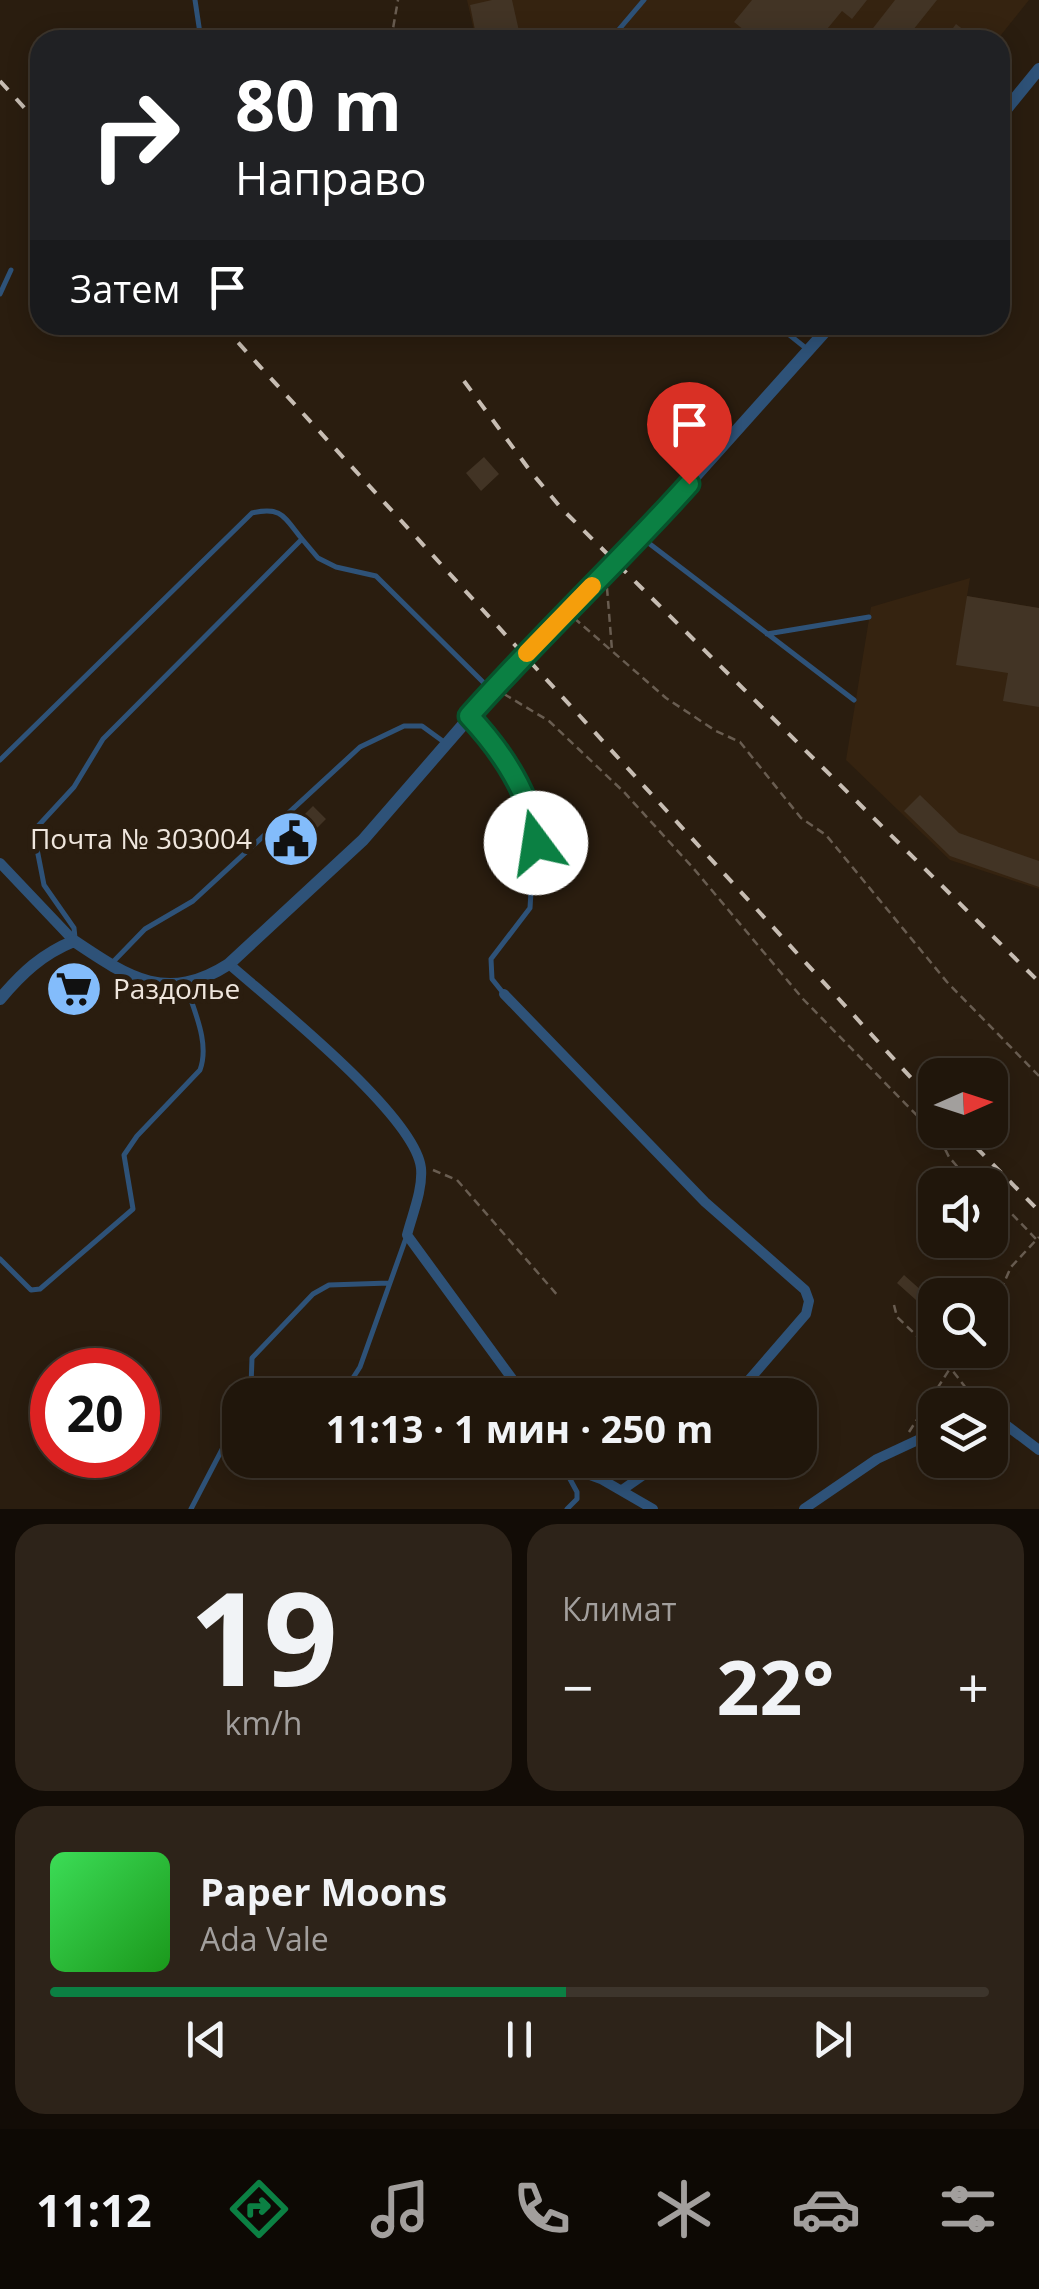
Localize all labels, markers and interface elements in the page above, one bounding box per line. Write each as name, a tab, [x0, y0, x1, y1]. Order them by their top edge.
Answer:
text: 80 m	[235, 56, 402, 152]
icon: right	[70, 70, 200, 200]
text: Направо	[235, 147, 427, 208]
icon: arrive	[200, 260, 255, 315]
text: Затем	[70, 262, 180, 314]
pin	[647, 382, 732, 485]
icon: arrive	[662, 397, 717, 452]
position arrow	[484, 791, 588, 895]
public building icon: Почта № 303004	[261, 809, 321, 869]
place label: Почта № 303004	[30, 819, 252, 857]
supermarket icon: Раздолье	[44, 959, 104, 1019]
place label: Раздолье	[113, 969, 240, 1007]
north arrow	[918, 1058, 1008, 1148]
map controls	[918, 1058, 1008, 1478]
button: sound	[918, 1168, 1008, 1258]
button: search	[918, 1278, 1008, 1368]
speed limit sign: 20	[30, 1348, 160, 1478]
button: layers	[918, 1388, 1008, 1478]
text: 11:13 · 1 мин · 250 m	[326, 1402, 713, 1454]
text: 19	[189, 1547, 338, 1724]
text: Климат	[562, 1587, 676, 1630]
text: 22°	[717, 1635, 834, 1737]
text: −	[562, 1649, 593, 1724]
text: +	[958, 1649, 989, 1724]
text: km/h	[225, 1701, 302, 1744]
text: Paper Moons	[200, 1865, 447, 1917]
text: Ada Vale	[200, 1917, 329, 1960]
icon: previous	[179, 2012, 234, 2067]
icon: pause	[492, 2012, 547, 2067]
icon: next	[805, 2012, 860, 2067]
icon: directions	[224, 2174, 294, 2244]
icon: music	[365, 2174, 435, 2244]
icon: phone	[507, 2174, 577, 2244]
icon: climate	[649, 2174, 719, 2244]
icon: car	[791, 2174, 861, 2244]
icon: filters	[933, 2174, 1003, 2244]
text: 11:12	[36, 2179, 152, 2240]

